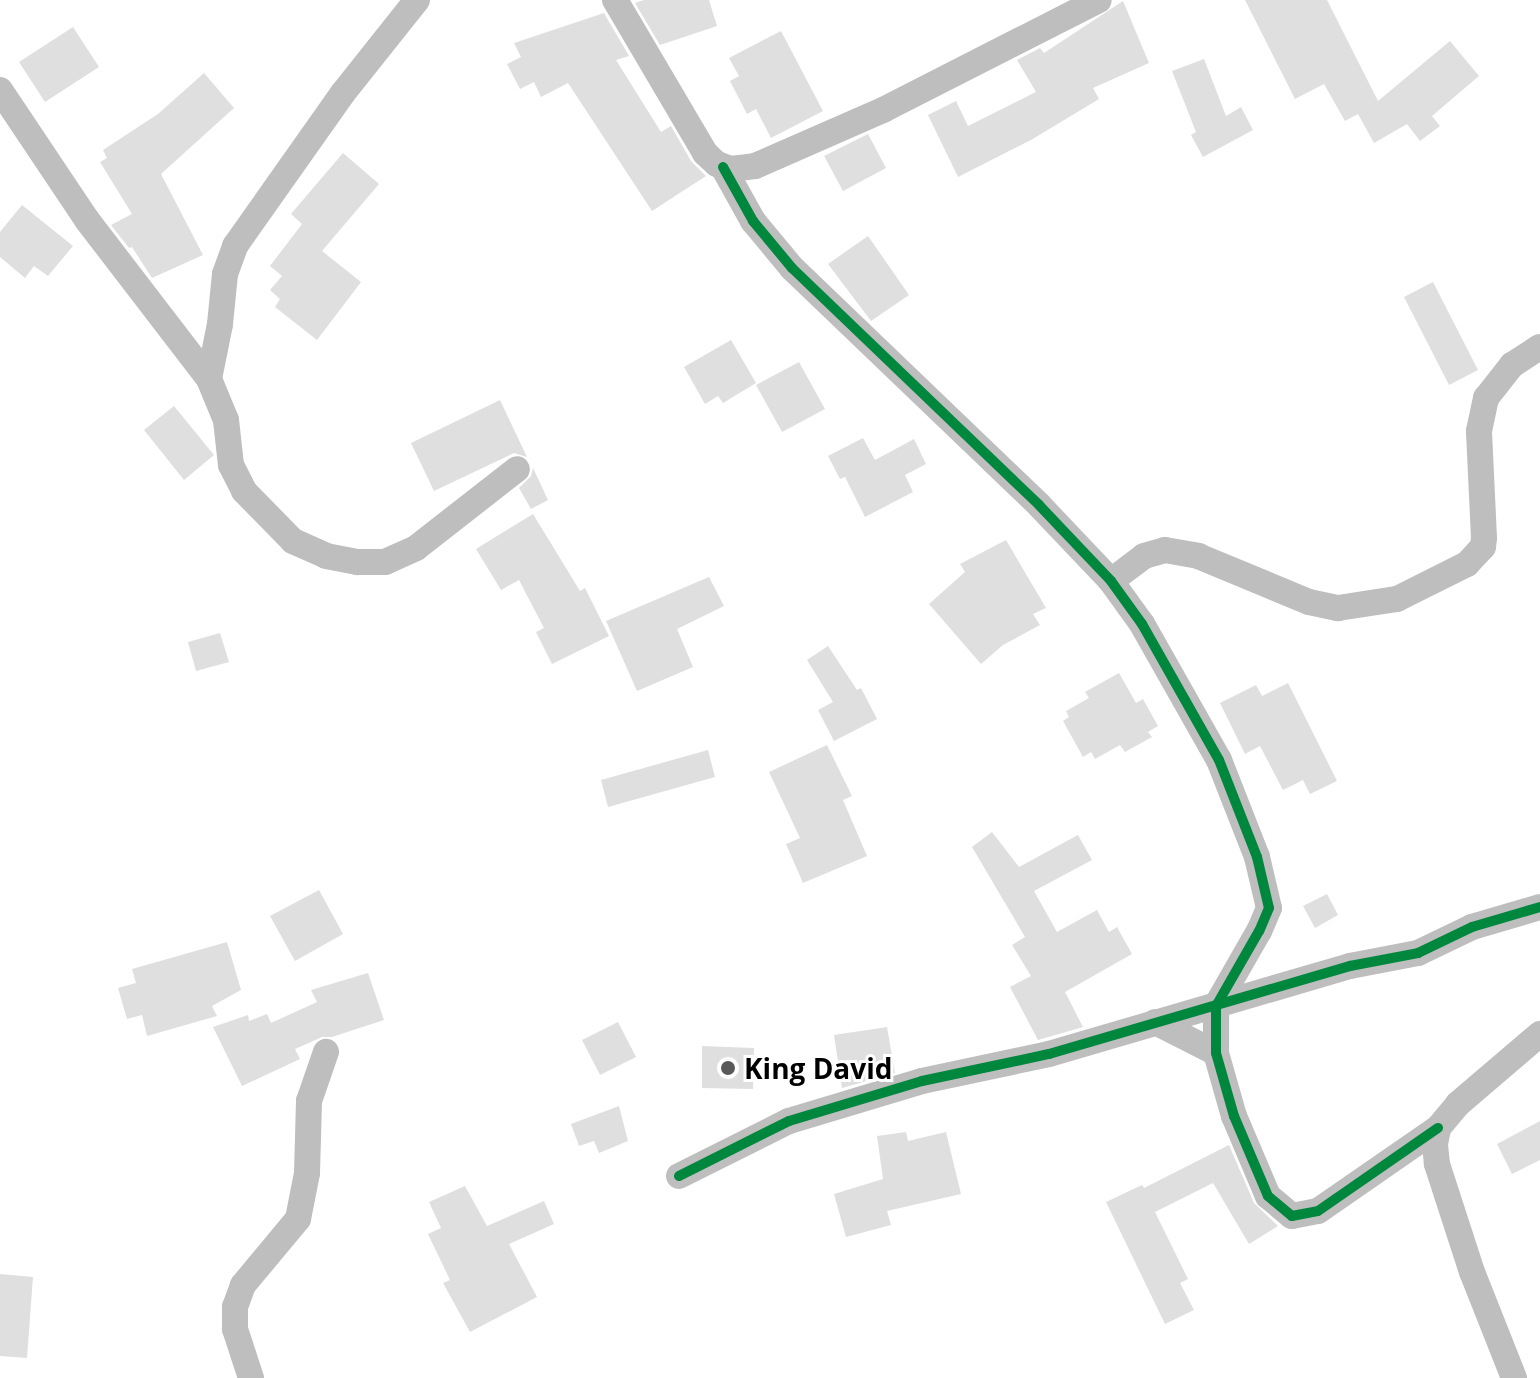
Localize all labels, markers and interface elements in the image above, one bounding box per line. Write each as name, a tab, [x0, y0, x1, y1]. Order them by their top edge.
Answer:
place label: King David	[744, 1051, 892, 1085]
marker: King David	[719, 1059, 737, 1077]

